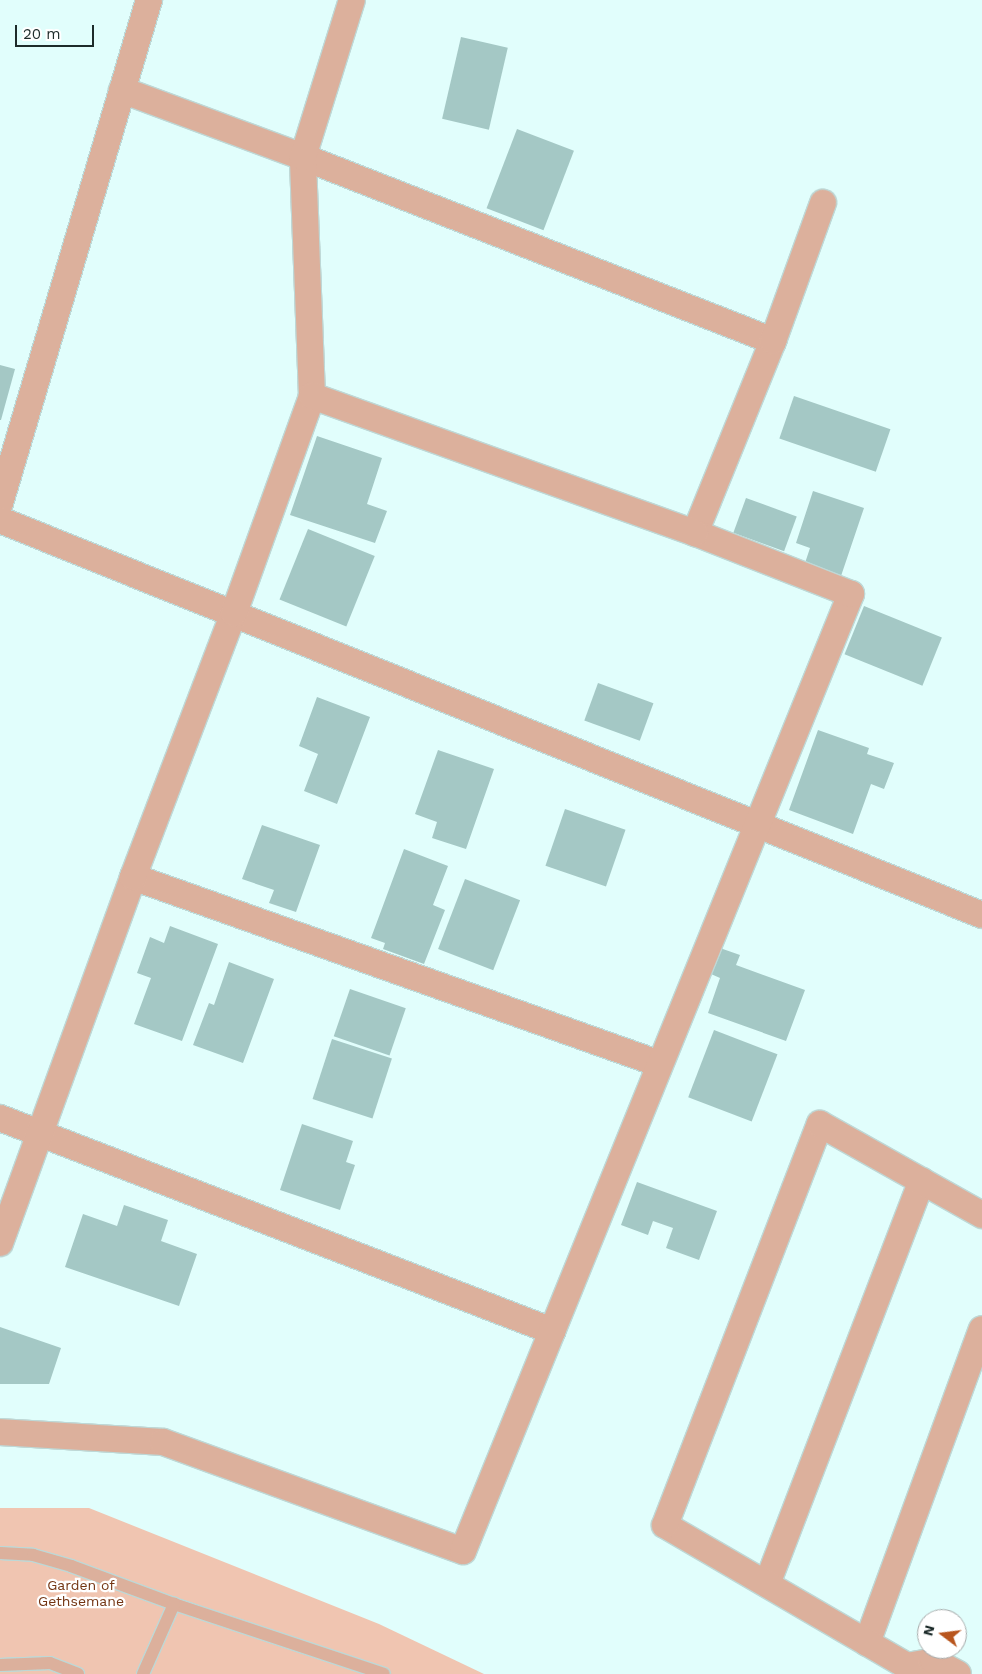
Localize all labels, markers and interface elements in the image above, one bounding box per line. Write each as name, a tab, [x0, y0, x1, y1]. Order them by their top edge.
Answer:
scale bar	[18, 15, 96, 47]
text: 20 m	[23, 25, 61, 43]
park label: Garden of Gethsemane	[38, 1577, 124, 1610]
north arrow	[917, 1609, 967, 1659]
text: N	[919, 1623, 938, 1637]

